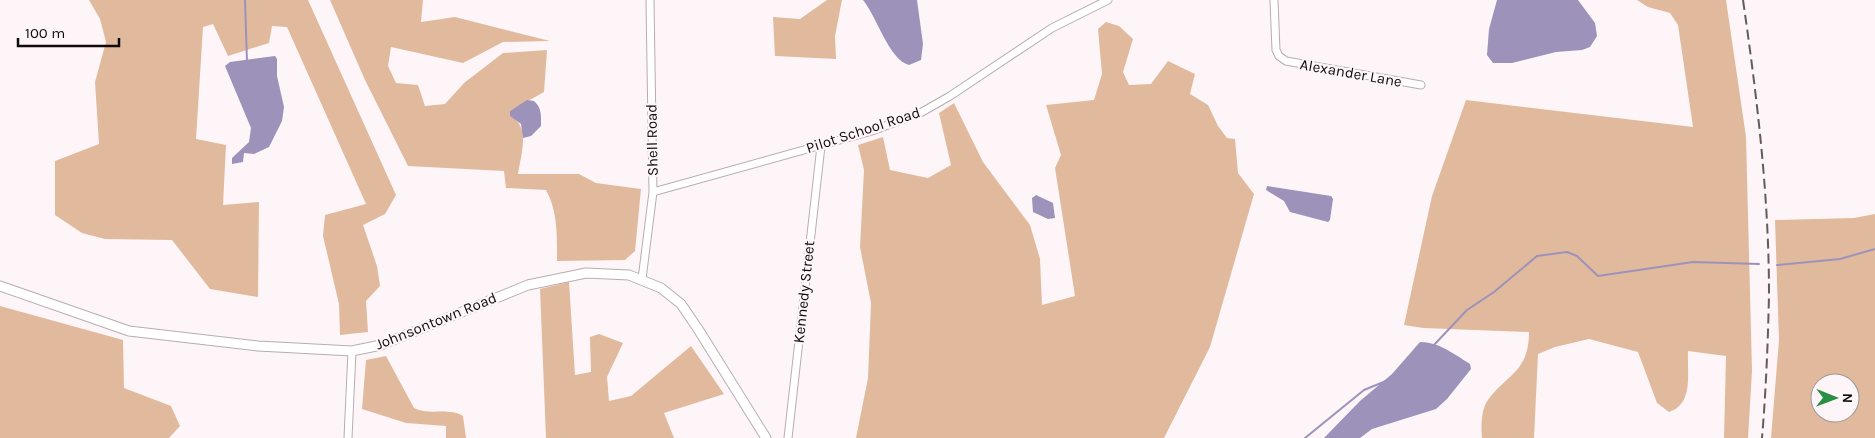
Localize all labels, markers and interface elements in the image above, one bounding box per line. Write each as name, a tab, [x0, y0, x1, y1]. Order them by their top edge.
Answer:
scale bar	[18, 15, 119, 47]
text: 100 m	[25, 24, 65, 42]
street label: Alexander Lane	[1299, 55, 1403, 91]
street label: Pilot School Road	[804, 103, 922, 157]
street label: Shell Road	[642, 104, 662, 176]
street label: Kennedy Street	[790, 239, 818, 344]
street label: Johnsontown Road	[373, 288, 499, 354]
north arrow	[1810, 373, 1860, 423]
text: N	[1839, 393, 1856, 403]

